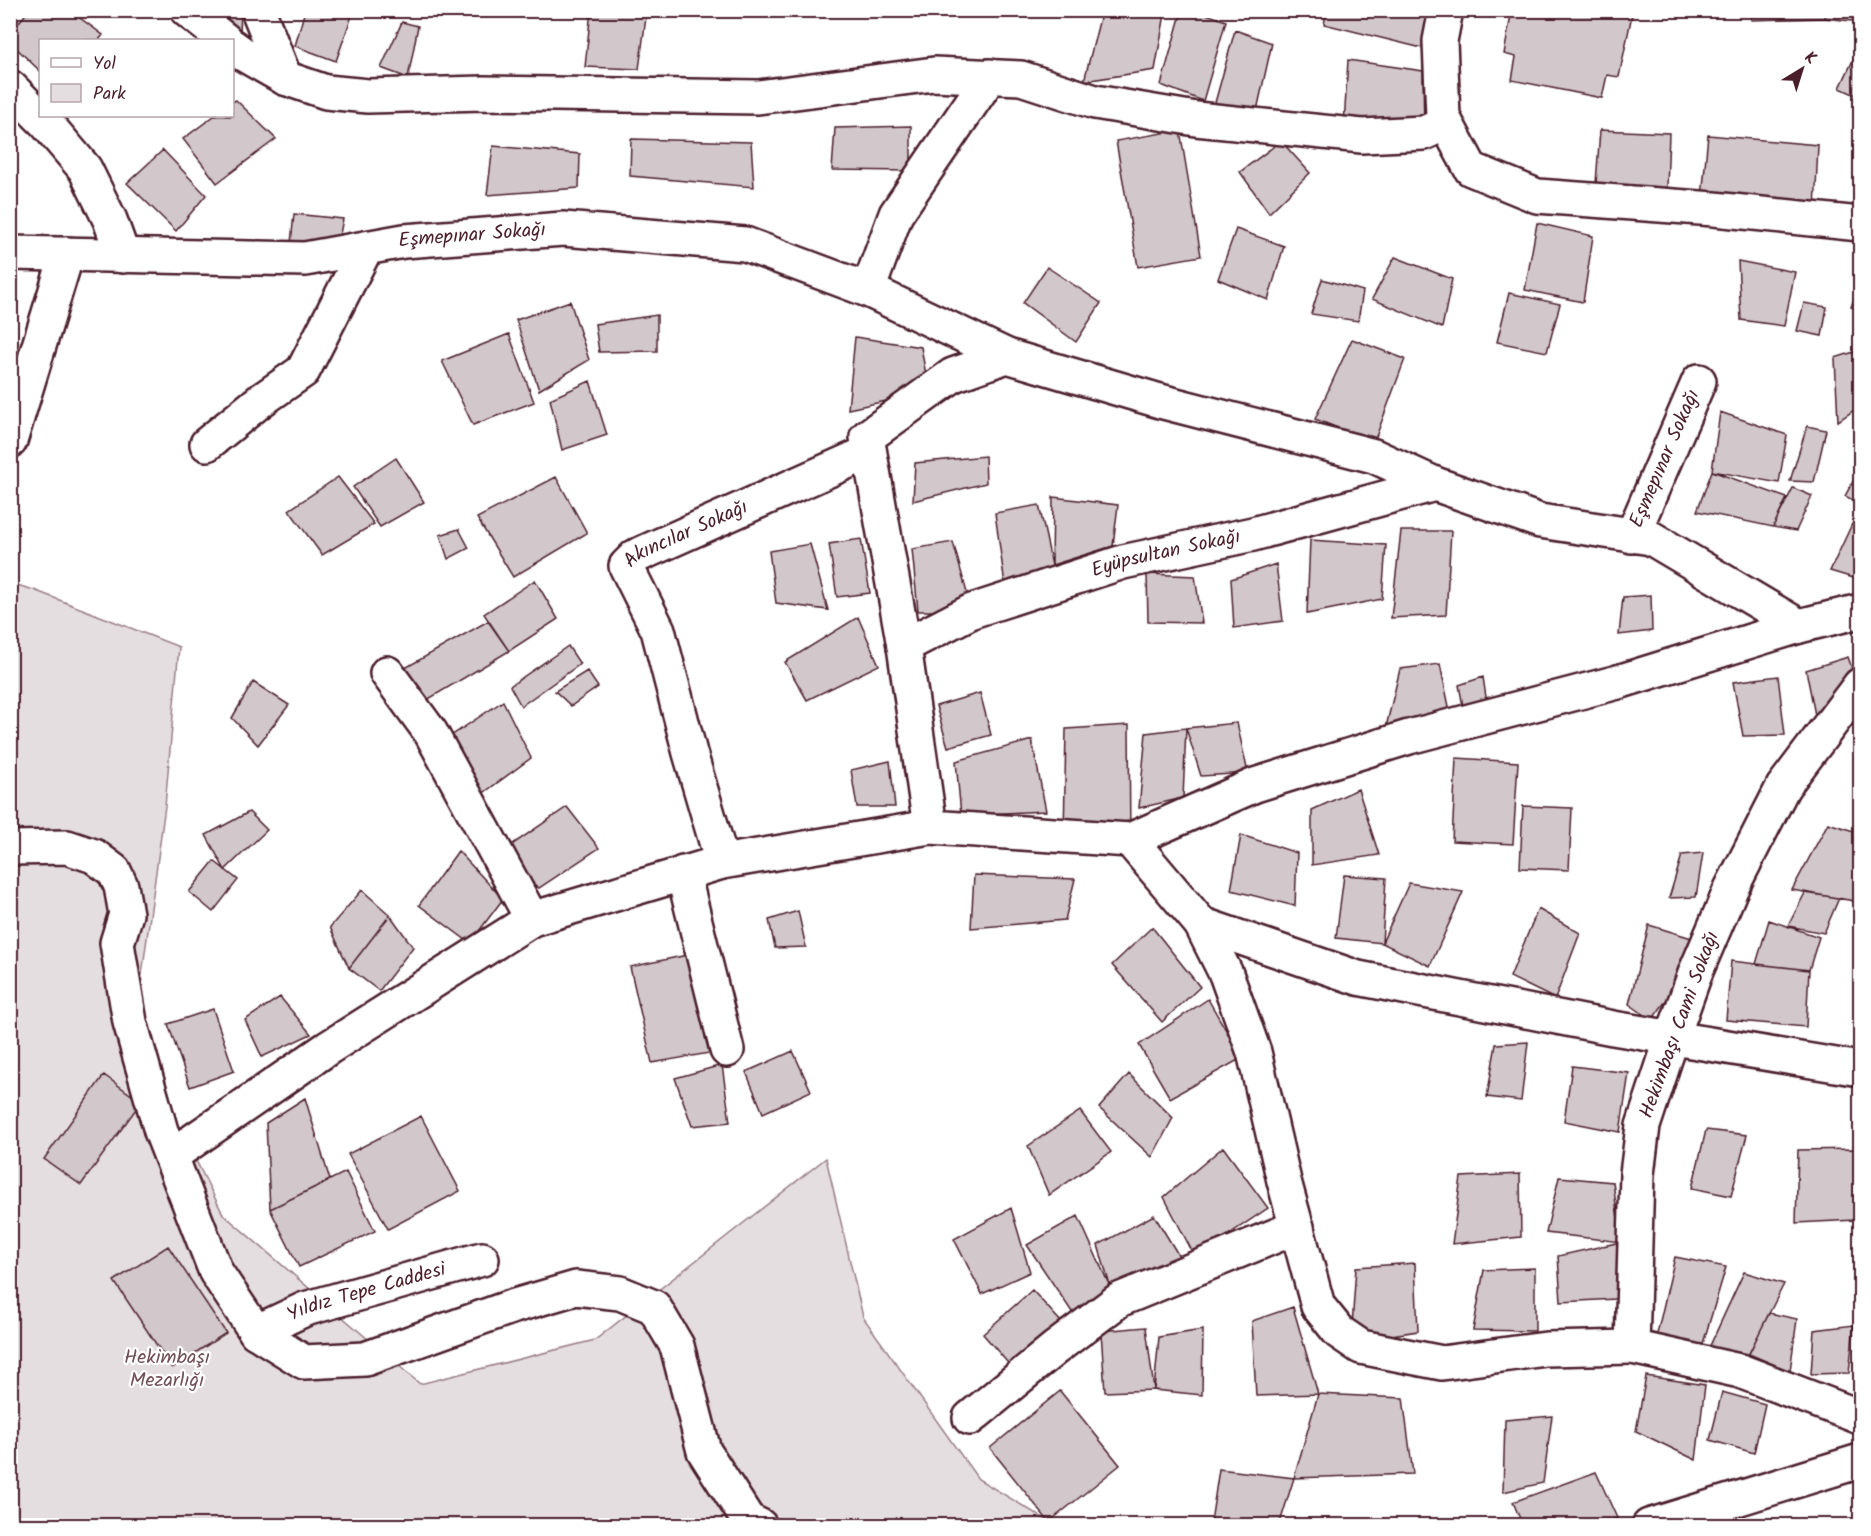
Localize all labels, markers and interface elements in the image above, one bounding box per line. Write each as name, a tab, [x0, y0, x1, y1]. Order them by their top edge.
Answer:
legend	[39, 39, 234, 117]
north arrow	[1772, 39, 1832, 99]
text: K	[1799, 46, 1822, 71]
text: Yol	[93, 50, 117, 79]
text: Park	[93, 80, 126, 109]
street label: Eşmepınar Sokağı	[397, 214, 547, 257]
street label: Eşmepınar Sokağı	[1621, 385, 1709, 533]
street label: Akıncılar Sokağı	[616, 492, 753, 576]
street label: Eyüpsultan Sokağı	[1087, 521, 1244, 587]
street label: Hekimbaşı Cami Sokağı	[1631, 927, 1729, 1123]
street label: Yıldız Tepe Caddesi	[282, 1254, 451, 1331]
park label: Hekimbaşı Mezarlığı	[124, 1342, 210, 1397]

